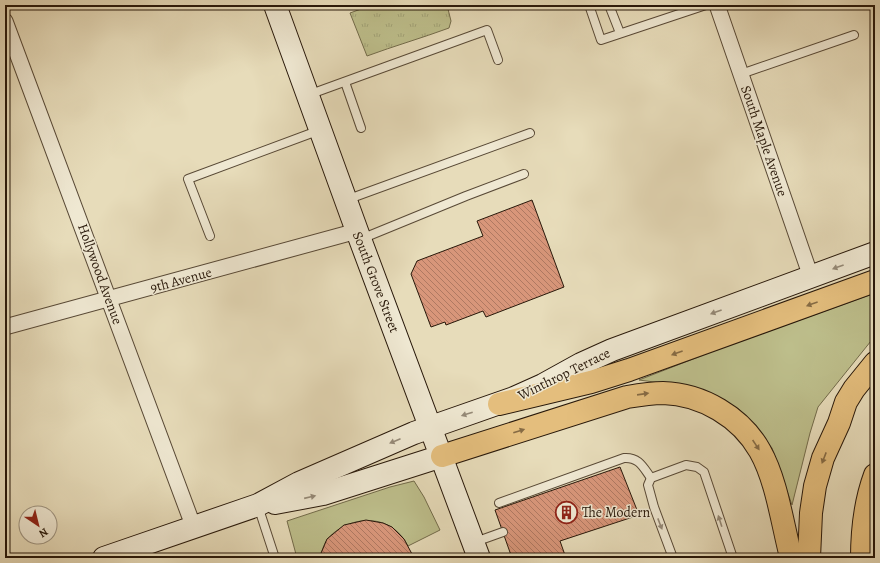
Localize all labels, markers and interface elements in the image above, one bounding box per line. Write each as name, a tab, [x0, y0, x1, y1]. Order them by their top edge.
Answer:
street label: South Maple Avenue	[736, 83, 792, 199]
street label: Hollywood Avenue	[73, 221, 127, 327]
street label: South Grove Street	[348, 229, 404, 336]
street label: 9th Avenue	[148, 263, 214, 297]
one-way arrow	[832, 264, 844, 270]
one-way arrow	[806, 301, 818, 307]
one-way arrow	[710, 309, 722, 315]
street label: Winthrop Terrace	[514, 343, 613, 405]
one-way arrow	[670, 351, 682, 357]
one-way arrow	[637, 391, 649, 397]
one-way arrow	[461, 412, 473, 418]
one-way arrow	[513, 428, 525, 434]
one-way arrow	[388, 439, 400, 445]
one-way arrow	[752, 440, 760, 450]
one-way arrow	[820, 453, 826, 465]
one-way arrow	[304, 493, 316, 499]
building icon: The Modern	[554, 499, 580, 525]
place label: The Modern	[582, 503, 651, 522]
north arrow	[18, 505, 58, 545]
one-way arrow	[717, 515, 723, 527]
one-way arrow	[658, 519, 664, 531]
text: N	[36, 524, 51, 541]

